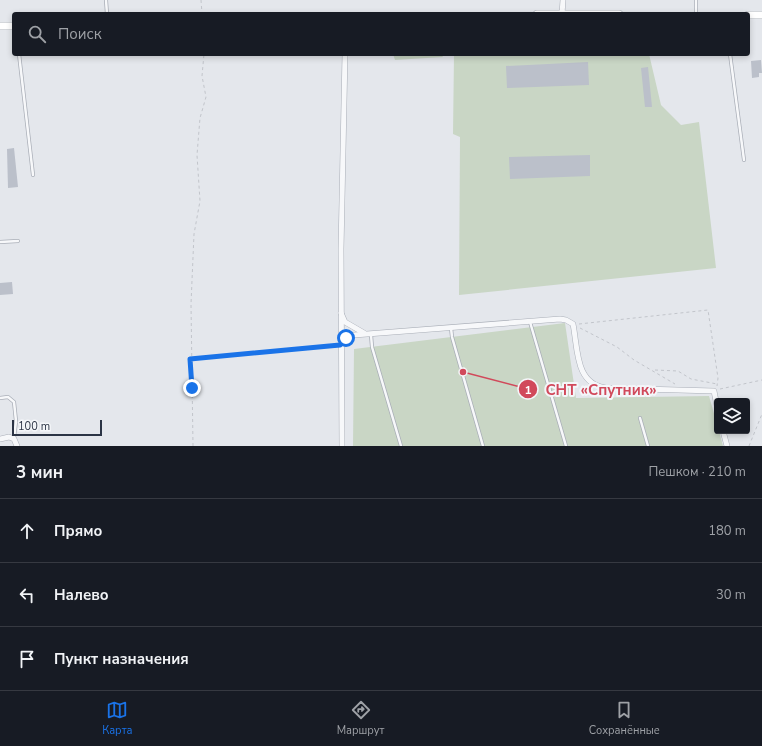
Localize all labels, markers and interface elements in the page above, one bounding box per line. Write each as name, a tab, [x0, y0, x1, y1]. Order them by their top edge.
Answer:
search box	[12, 12, 750, 56]
icon: search	[26, 23, 48, 45]
text: Поиск	[58, 24, 102, 44]
route start	[337, 329, 355, 347]
callout: СНТ «Спутник»	[518, 376, 665, 403]
route end	[183, 379, 201, 397]
text: СНТ «Спутник»	[545, 380, 657, 400]
text: 1	[524, 382, 532, 398]
map controls	[714, 398, 750, 434]
button: layers	[714, 398, 750, 434]
scale bar	[12, 418, 102, 437]
text: 100 m	[18, 419, 50, 434]
text: 3 мин	[16, 461, 63, 484]
text: Пешком · 210 m	[648, 463, 746, 481]
icon: ahead	[16, 520, 38, 542]
text: Прямо	[54, 521, 102, 541]
text: 180 m	[708, 522, 746, 540]
icon: left	[16, 584, 38, 606]
text: Налево	[54, 585, 109, 605]
text: 30 m	[716, 586, 746, 604]
icon: arrive	[16, 648, 38, 670]
text: Пункт назначения	[54, 649, 189, 669]
tab: Карта	[102, 699, 132, 738]
tab: Маршрут	[337, 699, 385, 738]
tab: Сохранённые	[589, 699, 660, 738]

